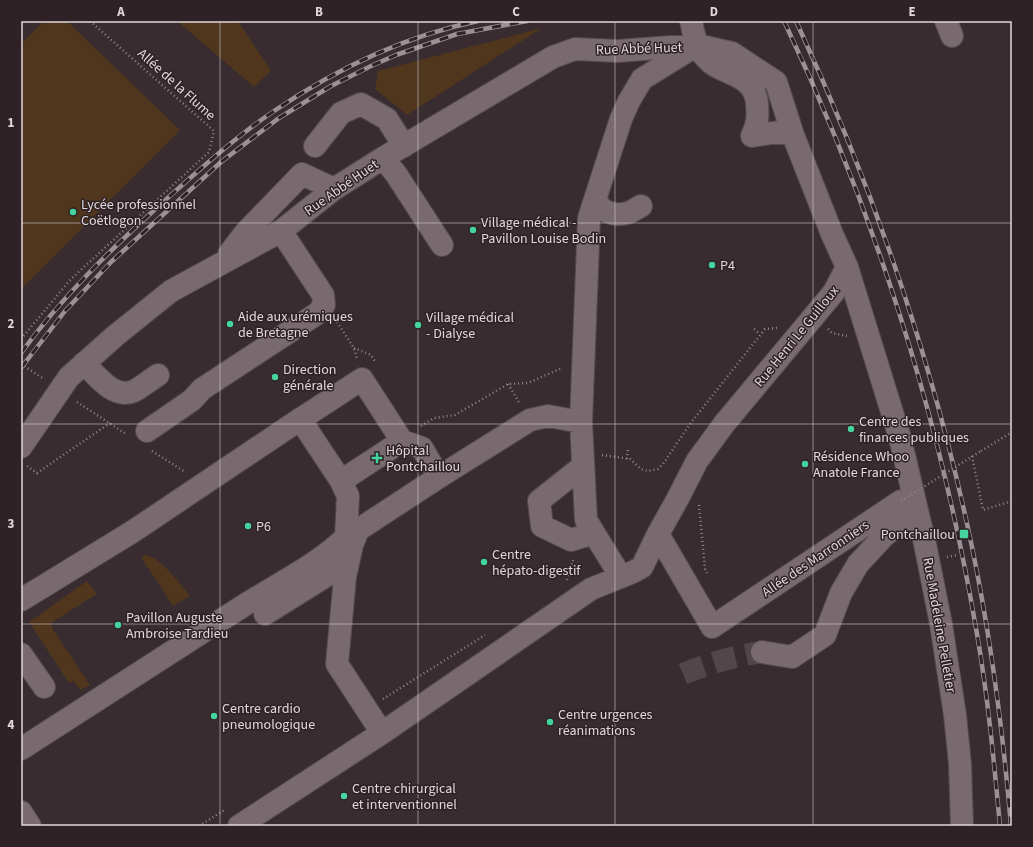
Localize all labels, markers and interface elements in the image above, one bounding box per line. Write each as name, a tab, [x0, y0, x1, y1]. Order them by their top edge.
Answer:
text: A	[116, 3, 125, 21]
text: B	[315, 3, 323, 21]
text: C	[512, 3, 520, 21]
text: D	[710, 3, 718, 21]
text: E	[908, 3, 916, 21]
street label: Rue Abbé Huet	[595, 37, 683, 61]
street label: Allée de la Flume	[133, 44, 220, 125]
text: 1	[8, 114, 15, 132]
street label: Rue Abbé Huet	[300, 155, 383, 221]
place label: Lycée professionnel Coëtlogon	[81, 195, 197, 231]
marker: Lycée professionnel Coëtlogon	[68, 207, 78, 217]
place label: Village médical - Pavillon Louise Bodin	[481, 213, 606, 249]
marker: Village médical - Pavillon Louise Bodin	[468, 225, 478, 235]
place label: P4	[720, 256, 735, 276]
marker: P4	[707, 260, 717, 270]
street label: Rue Henri Le Guilloux	[750, 281, 844, 391]
place label: Aide aux urémiques de Bretagne	[238, 307, 353, 343]
place label: Village médical - Dialyse	[426, 308, 515, 344]
text: 2	[8, 315, 15, 333]
marker: Aide aux urémiques de Bretagne	[225, 319, 235, 329]
marker: Village médical - Dialyse	[413, 320, 423, 330]
place label: Direction générale	[283, 360, 336, 396]
marker: Direction générale	[270, 372, 280, 382]
place label: Centre des finances publiques	[859, 412, 969, 448]
marker: Centre des finances publiques	[846, 424, 856, 434]
place label: Hôpital Pontchaillou	[386, 441, 460, 477]
place label: Résidence Whoo Anatole France	[813, 447, 909, 483]
marker: Hôpital Pontchaillou	[371, 452, 383, 464]
marker: Résidence Whoo Anatole France	[800, 459, 810, 469]
text: 3	[8, 515, 15, 533]
street label: Allée des Marronniers	[758, 515, 873, 602]
place label: P6	[256, 517, 271, 537]
marker: P6	[243, 521, 253, 531]
place label: Pontchaillou	[881, 525, 955, 545]
marker: Pontchaillou	[958, 528, 970, 540]
place label: Centre hépato-digestif	[492, 545, 581, 581]
street label: Rue Madeleine Pelletier	[917, 556, 961, 695]
marker: Centre hépato-digestif	[479, 557, 489, 567]
place label: Pavillon Auguste Ambroise Tardieu	[126, 608, 228, 644]
marker: Pavillon Auguste Ambroise Tardieu	[113, 620, 123, 630]
place label: Centre cardio pneumologique	[222, 699, 315, 735]
place label: Centre urgences réanimations	[558, 705, 653, 741]
marker: Centre cardio pneumologique	[209, 711, 219, 721]
text: 4	[8, 716, 15, 734]
marker: Centre urgences réanimations	[545, 717, 555, 727]
place label: Centre chirurgical et interventionnel	[352, 779, 457, 815]
marker: Centre chirurgical et interventionnel	[339, 791, 349, 801]

